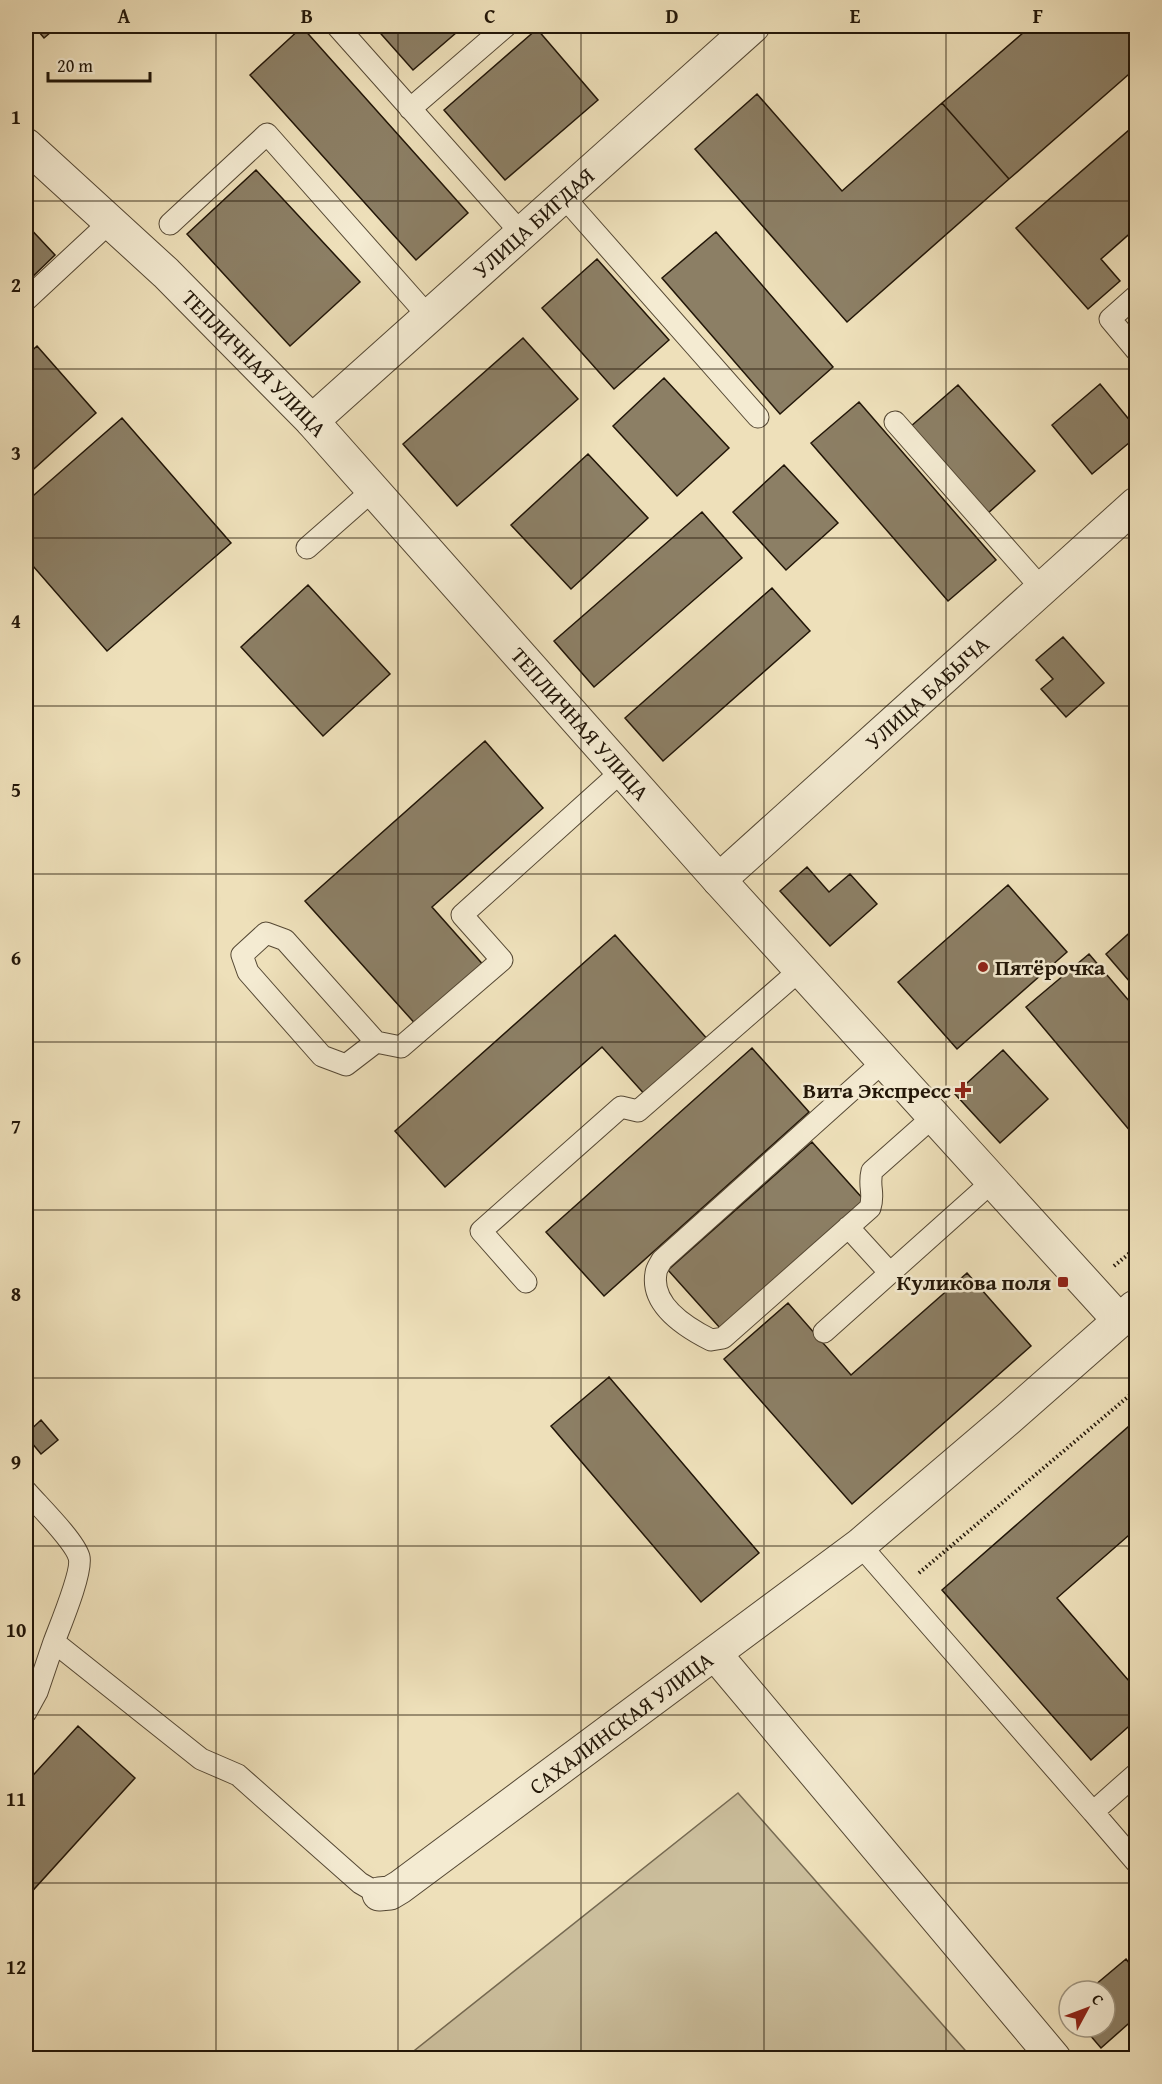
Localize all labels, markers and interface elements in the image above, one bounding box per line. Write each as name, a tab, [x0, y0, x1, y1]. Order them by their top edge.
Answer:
text: A	[118, 1, 131, 30]
text: B	[301, 1, 313, 30]
text: C	[484, 1, 496, 30]
text: D	[665, 1, 679, 30]
text: E	[850, 1, 861, 30]
text: F	[1033, 1, 1043, 30]
scale bar	[48, 45, 150, 83]
text: 20 m	[57, 52, 93, 79]
text: 1	[11, 102, 21, 131]
street label: УЛИЦА БИГДАЯ	[466, 160, 601, 286]
text: 2	[11, 270, 21, 299]
street label: ТЕПЛИЧНАЯ УЛИЦА	[175, 282, 335, 444]
text: 3	[11, 438, 21, 467]
text: 4	[11, 606, 21, 635]
street label: УЛИЦА БАБЫЧА	[858, 628, 996, 757]
street label: ТЕПЛИЧНАЯ УЛИЦА	[503, 640, 658, 808]
text: 5	[11, 775, 21, 804]
text: 6	[11, 943, 21, 972]
place label: Пятёрочка	[995, 951, 1106, 983]
marker: Пятёрочка	[976, 960, 990, 974]
place label: Вита Экспресс	[803, 1074, 951, 1106]
marker: Вита Экспресс	[956, 1083, 970, 1097]
text: 7	[11, 1111, 21, 1140]
place label: Куликова поля	[897, 1266, 1051, 1298]
marker: Куликова поля	[1056, 1275, 1070, 1289]
text: 8	[11, 1279, 21, 1308]
text: 9	[11, 1447, 21, 1476]
text: 10	[6, 1615, 26, 1644]
street label: САХАЛИНСКАЯ УЛИЦА	[522, 1643, 720, 1802]
text: 11	[6, 1784, 26, 1813]
text: 12	[6, 1952, 26, 1981]
north arrow	[1057, 1979, 1117, 2039]
text: С	[1086, 1988, 1110, 2010]

